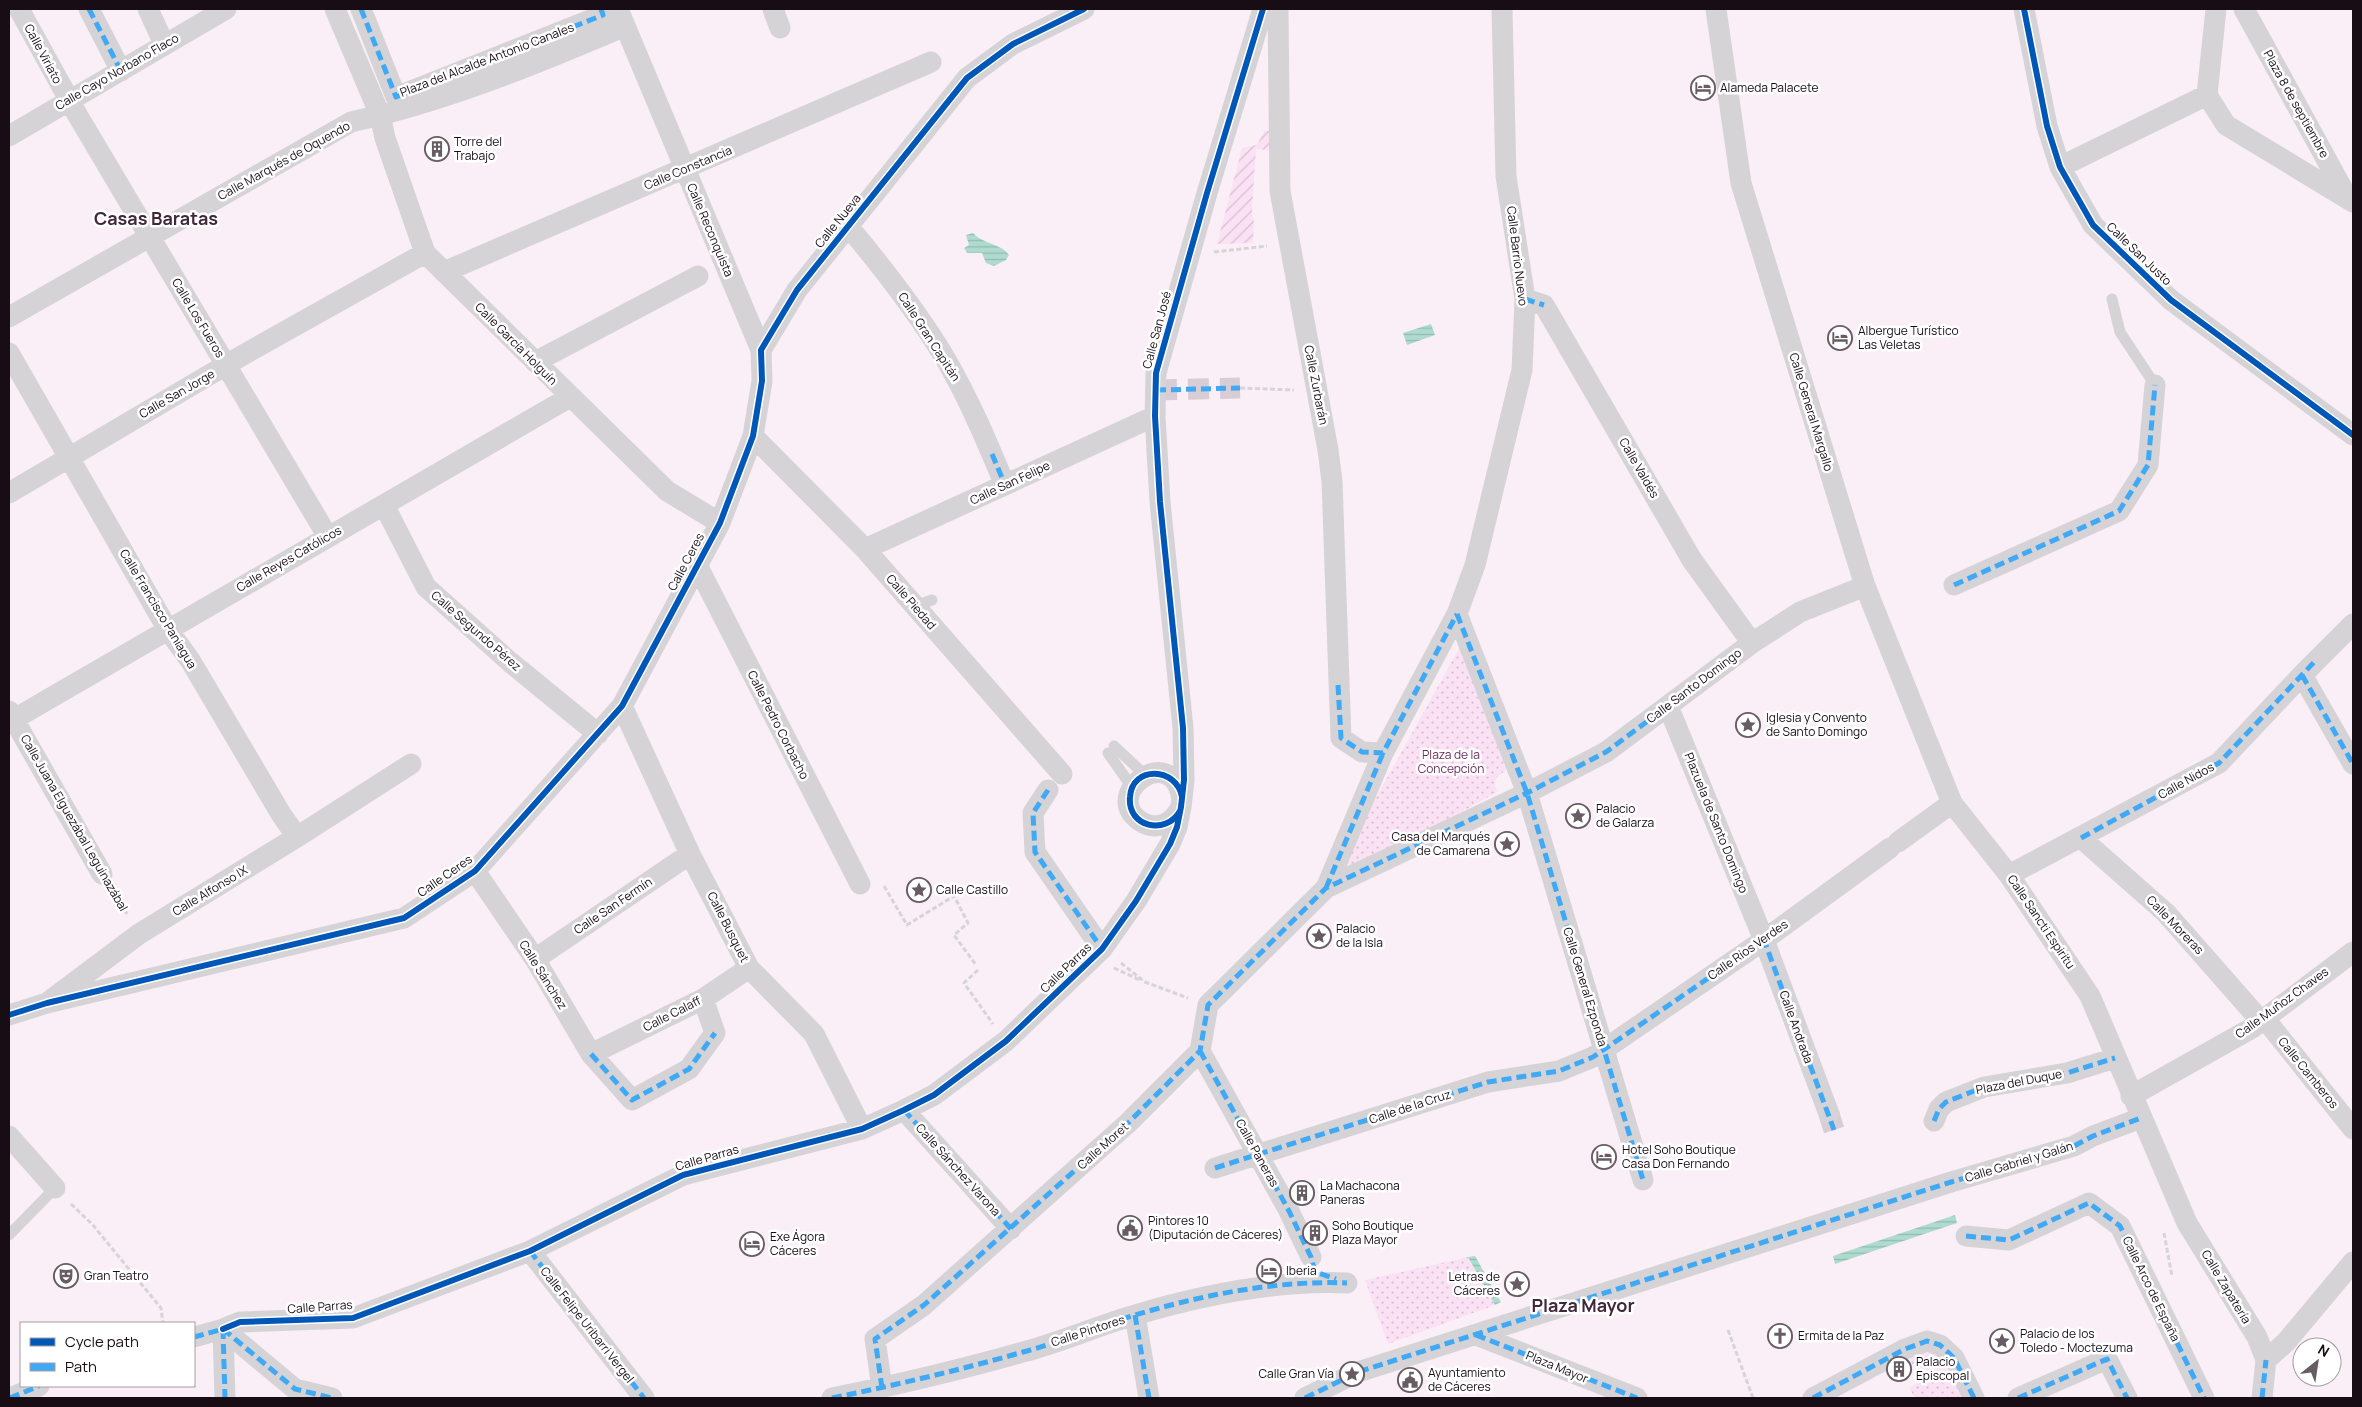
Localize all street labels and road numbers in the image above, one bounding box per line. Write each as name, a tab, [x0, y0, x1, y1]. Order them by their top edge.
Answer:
street label: Plaza del Alcalde Antonio Canales	[397, 18, 576, 101]
street label: Calle Viriato	[21, 21, 66, 87]
street label: Calle Cayo Norbano Flaco	[52, 29, 182, 114]
street label: Plaza 8 de septiembre	[2260, 47, 2333, 161]
street label: Calle Marqués de Oquendo	[215, 117, 353, 204]
street label: Calle Constancia	[641, 141, 734, 194]
street label: Calle Reconquista	[683, 180, 738, 279]
street label: Calle Nueva	[811, 190, 865, 251]
street label: Calle Barrio Nuevo	[1503, 205, 1532, 307]
street label: Calle San Justo	[2103, 218, 2176, 289]
street label: Calle Los Fueros	[168, 275, 229, 361]
street label: Calle Gran Capitán	[894, 289, 965, 384]
street label: Calle San José	[1138, 289, 1175, 371]
street label: Calle García Holguín	[471, 299, 561, 389]
street label: Calle Zurbarán	[1300, 344, 1333, 426]
street label: Calle General Margallo	[1785, 351, 1838, 473]
street label: Calle San Jorge	[136, 365, 218, 422]
street label: Calle Valdés	[1615, 435, 1664, 501]
street label: Calle San Felipe	[967, 457, 1053, 509]
street label: Calle Reyes Católicos	[233, 521, 344, 596]
street label: Calle Ceres	[663, 530, 708, 594]
street label: Calle Francisco Paniagua	[116, 546, 201, 672]
street label: Calle Piedad	[883, 570, 940, 633]
street label: Calle Segundo Pérez	[428, 587, 525, 675]
street label: Calle Santo Domingo	[1643, 644, 1745, 727]
street label: Calle Pedro Corbacho	[744, 667, 813, 782]
street label: Calle Juana Elguezábal Leguinazábal	[17, 731, 132, 914]
street label: Plazuela de Santo Domingo	[1680, 750, 1753, 896]
street label: Calle Nidos	[2155, 758, 2217, 803]
street label: Calle Ceres	[414, 850, 476, 901]
street label: Calle Alfonso IX	[169, 861, 251, 920]
street label: Calle Sancti Espiritu	[2004, 871, 2079, 972]
street label: Calle San Fermín	[570, 873, 655, 938]
street label: Calle Busquet	[703, 889, 754, 965]
street label: Calle Moreras	[2143, 892, 2208, 958]
street label: Calle Ríos Verdes	[1704, 916, 1791, 984]
street label: Calle General Ezponda	[1559, 925, 1612, 1049]
street label: Calle Sánchez	[515, 937, 571, 1013]
street label: Calle Parras	[1036, 939, 1095, 996]
street label: Calle Muñoz Chaves	[2232, 963, 2332, 1042]
street label: Calle Andrada	[1775, 988, 1818, 1066]
street label: Calle Calaff	[640, 992, 704, 1035]
street label: Calle Camberos	[2274, 1033, 2342, 1112]
street label: Plaza del Duque	[1974, 1065, 2063, 1098]
street label: Calle de la Cruz	[1367, 1085, 1453, 1128]
street label: Calle Paneras	[1232, 1116, 1283, 1190]
street label: Calle Moret	[1073, 1118, 1132, 1173]
street label: Calle Sánchez Varona	[912, 1120, 1005, 1220]
street label: Calle Gabriel y Galán	[1963, 1137, 2075, 1186]
street label: Calle Parras	[673, 1140, 741, 1175]
street label: Calle Arco de España	[2119, 1233, 2184, 1344]
street label: Calle Zapatería	[2198, 1247, 2255, 1327]
street label: Calle Felipe Uribarri Vergel	[537, 1263, 638, 1386]
street label: Calle Parras	[287, 1296, 353, 1317]
street label: Calle Pintores	[1049, 1311, 1127, 1350]
street label: Plaza Mayor	[1524, 1346, 1591, 1387]

